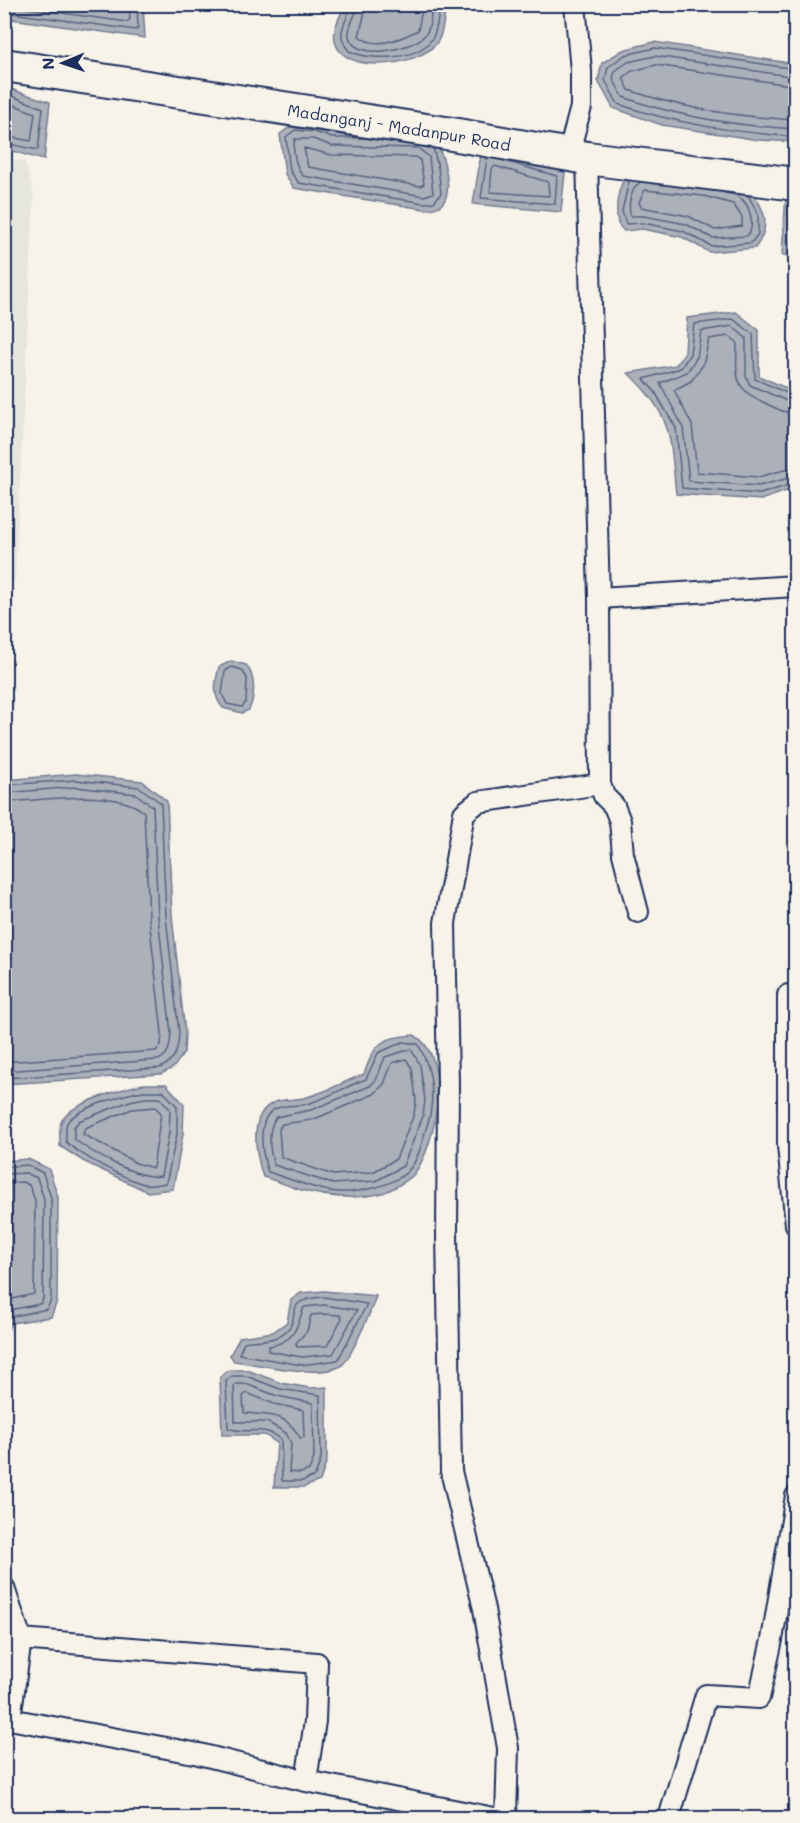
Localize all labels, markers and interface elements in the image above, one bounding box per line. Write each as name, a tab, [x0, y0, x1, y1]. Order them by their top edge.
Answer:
north arrow	[33, 33, 93, 93]
text: N	[37, 57, 58, 70]
street label: Madanganj - Madanpur Road	[286, 98, 512, 155]

